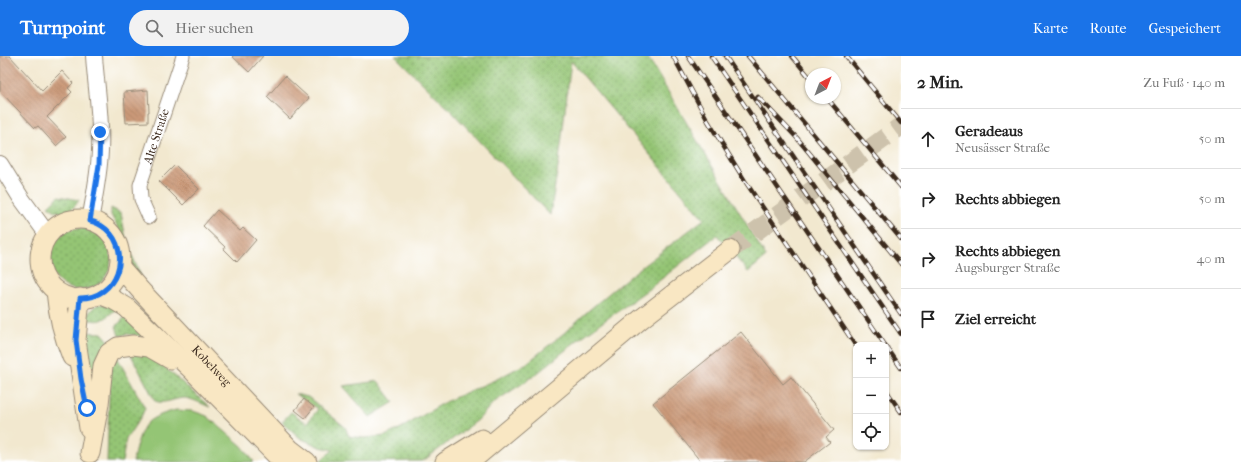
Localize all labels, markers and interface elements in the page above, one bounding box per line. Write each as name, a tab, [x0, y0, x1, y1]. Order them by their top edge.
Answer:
search box	[129, 10, 409, 46]
text: Turnpoint	[20, 17, 105, 39]
icon: search	[143, 17, 165, 39]
text: Hier suchen	[175, 19, 254, 37]
text: Karte	[1033, 20, 1068, 37]
text: Route	[1090, 20, 1127, 37]
text: Gespeichert	[1149, 20, 1221, 37]
north arrow	[805, 68, 841, 104]
text: 2 Min.	[917, 72, 963, 92]
text: Zu Fuß · 140 m	[1143, 75, 1225, 90]
street label: Alte Straße	[140, 107, 172, 167]
text: Geradeaus	[955, 122, 1023, 140]
route end	[91, 123, 109, 141]
icon: ahead	[917, 128, 939, 150]
text: 50 m	[1199, 131, 1225, 146]
text: Neusässer Straße	[955, 140, 1050, 155]
icon: right	[917, 188, 939, 210]
text: Rechts abbiegen	[955, 190, 1060, 208]
text: 50 m	[1199, 191, 1225, 206]
text: Rechts abbiegen	[955, 242, 1060, 260]
icon: right	[917, 248, 939, 270]
text: 40 m	[1197, 251, 1225, 266]
text: Augsburger Straße	[955, 260, 1060, 275]
icon: arrive	[917, 308, 939, 330]
text: Ziel erreicht	[955, 310, 1036, 328]
street label: Kobelweg	[189, 342, 234, 389]
map controls	[853, 342, 889, 450]
button: +	[853, 342, 889, 378]
button: −	[853, 378, 889, 414]
route start	[78, 399, 96, 417]
button: locate	[853, 414, 889, 450]

